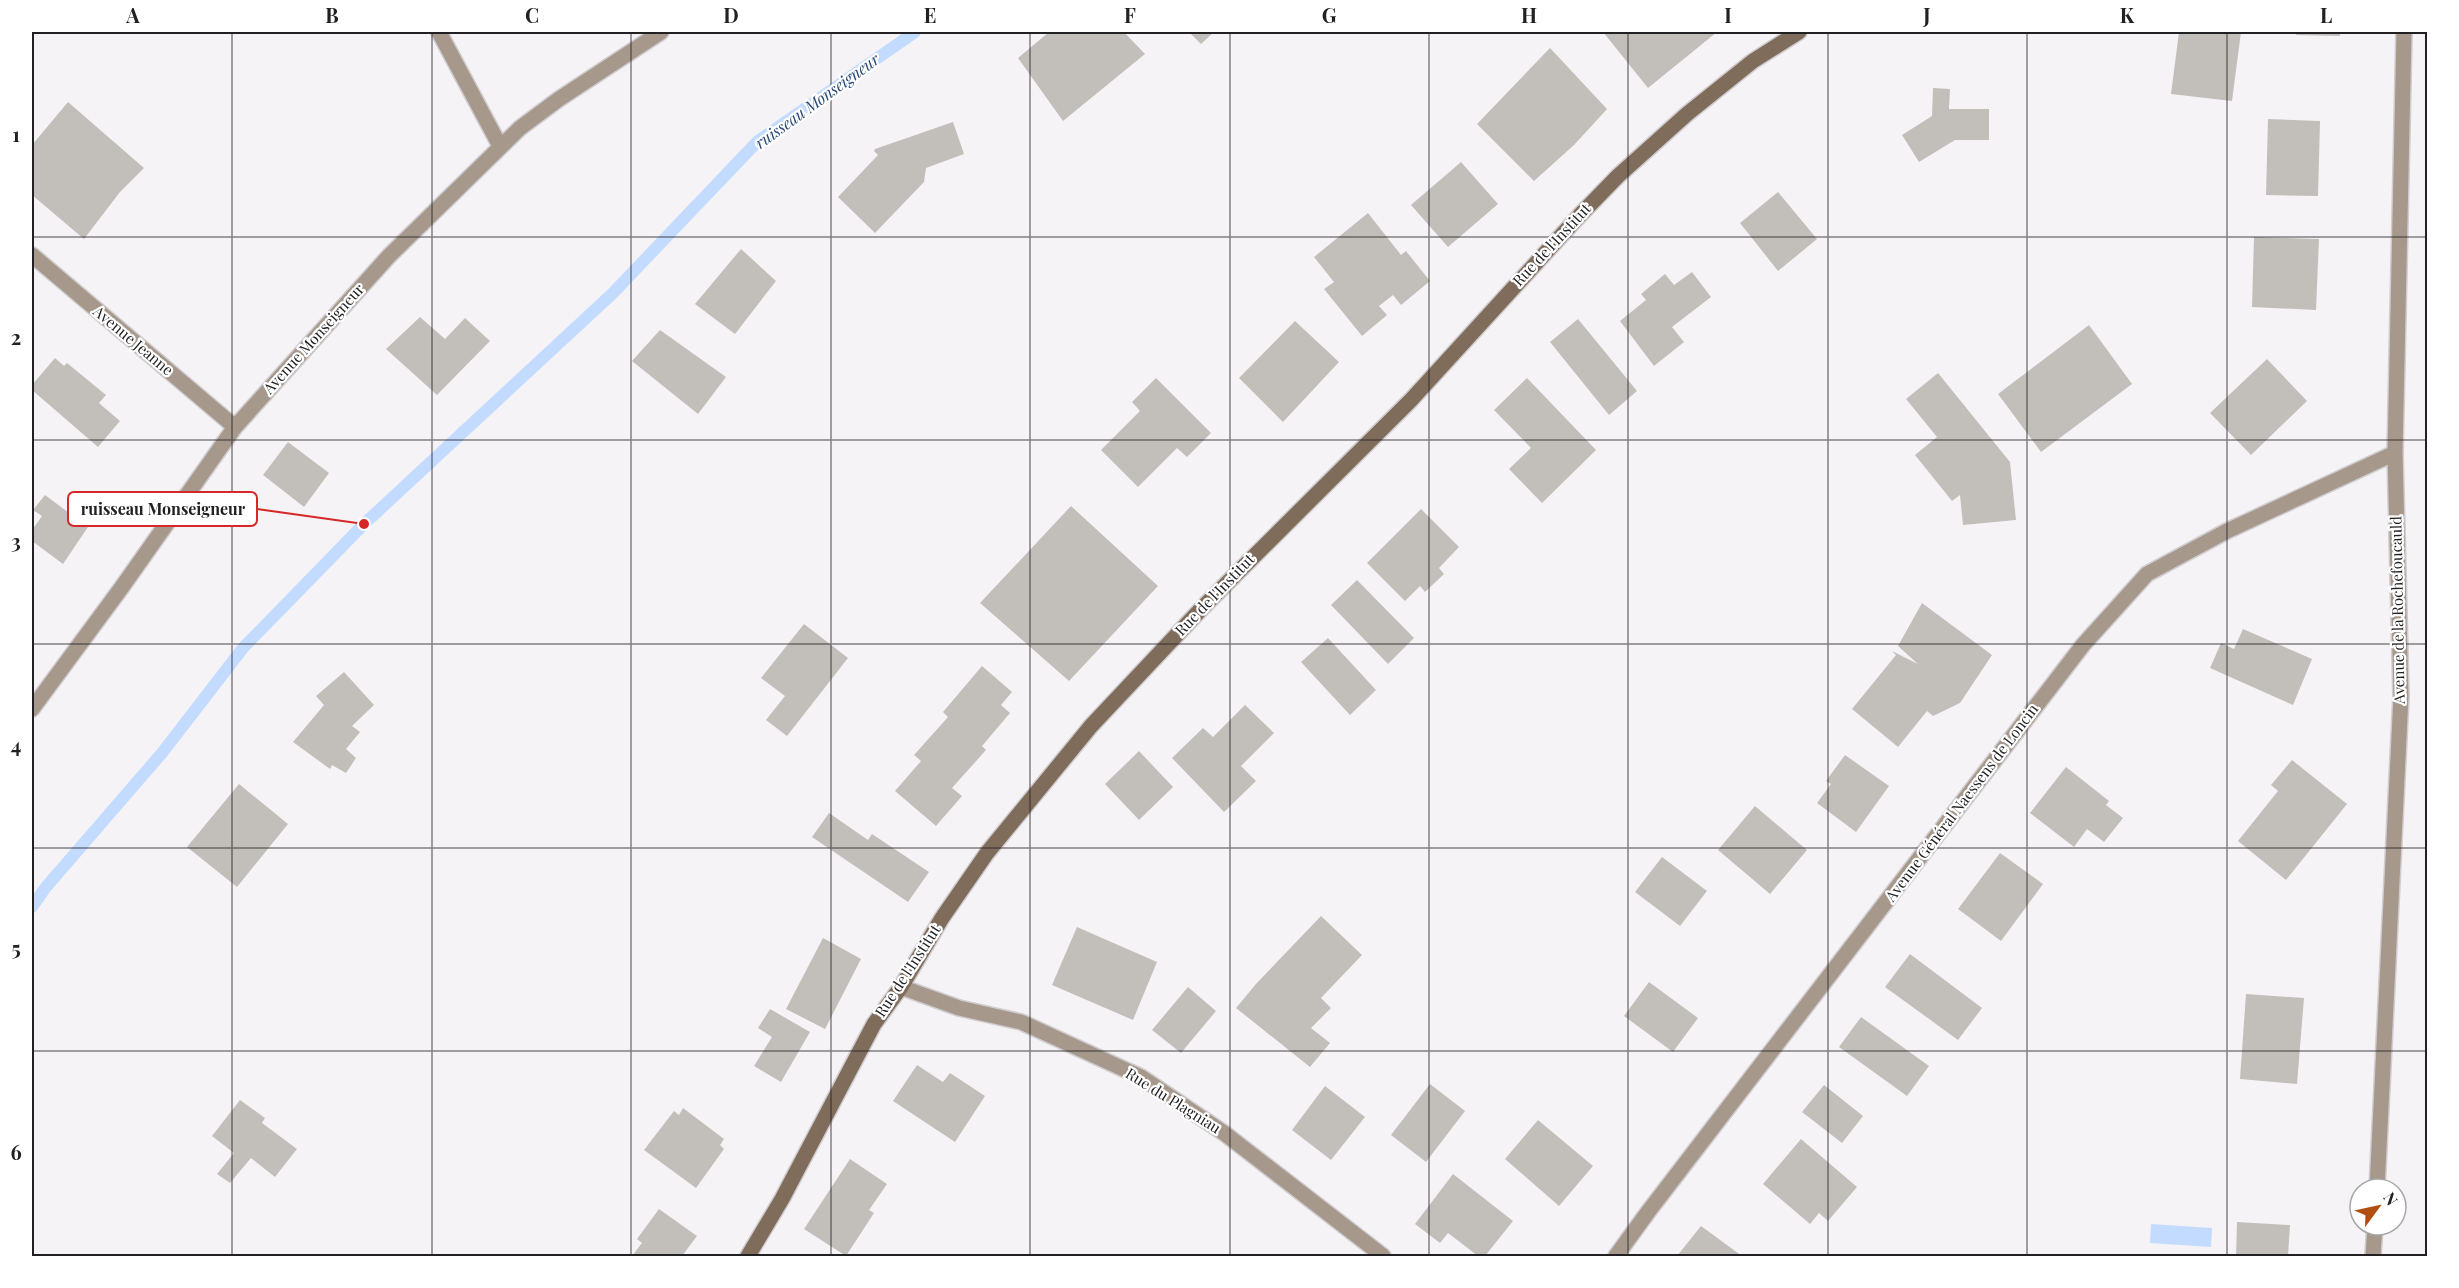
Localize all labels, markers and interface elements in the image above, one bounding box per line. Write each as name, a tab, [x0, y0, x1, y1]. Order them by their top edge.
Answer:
text: A	[125, 1, 140, 28]
text: B	[325, 1, 339, 28]
text: C	[525, 1, 539, 28]
text: D	[723, 1, 739, 28]
text: E	[924, 1, 936, 28]
text: F	[1124, 1, 1136, 28]
text: G	[1322, 1, 1337, 28]
text: H	[1521, 1, 1537, 28]
text: I	[1724, 1, 1732, 28]
text: J	[1922, 1, 1931, 28]
text: K	[2120, 1, 2135, 28]
text: L	[2320, 1, 2332, 28]
water label: ruisseau Monseigneur	[750, 48, 884, 153]
text: 1	[12, 120, 20, 147]
street label: Rue de l'Institut	[1508, 198, 1595, 290]
street label: Avenue Monseigneur	[258, 279, 368, 398]
street label: Avenue Jeanne	[89, 300, 178, 380]
text: 2	[11, 323, 21, 350]
callout: ruisseau Monseigneur	[68, 492, 257, 526]
text: ruisseau Monseigneur	[81, 498, 246, 519]
street label: Avenue de la Rochefoucauld	[2385, 516, 2409, 705]
text: 3	[11, 527, 21, 554]
street label: Rue de l'Institut	[1170, 549, 1259, 639]
street label: Avenue Général Naessens de Loncin	[1880, 700, 2042, 906]
text: 4	[11, 731, 21, 758]
street label: Rue de l'Institut	[870, 920, 945, 1020]
text: 5	[11, 934, 21, 961]
street label: Rue du Plagniau	[1122, 1063, 1225, 1138]
text: 6	[10, 1138, 22, 1165]
north arrow	[2348, 1177, 2408, 1237]
text: N	[2379, 1188, 2403, 1209]

